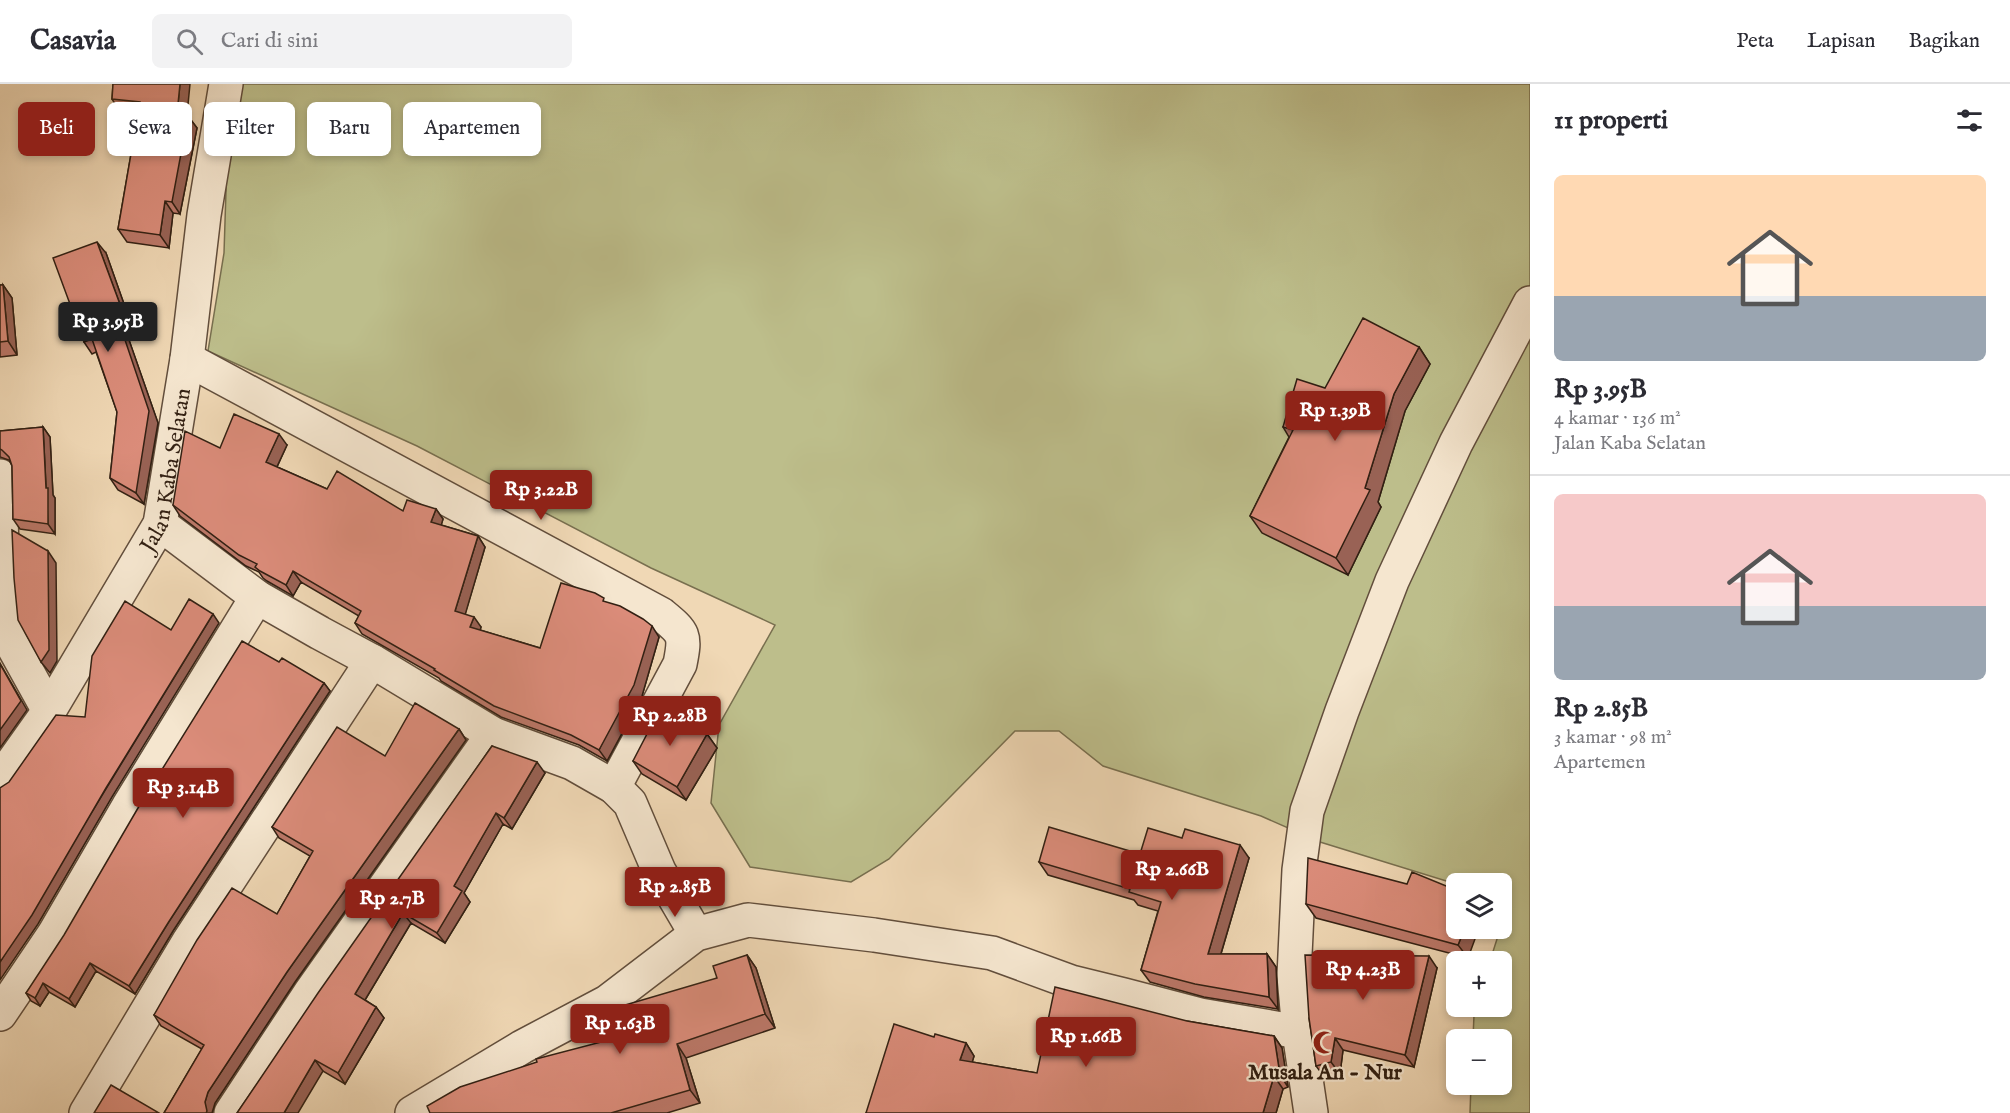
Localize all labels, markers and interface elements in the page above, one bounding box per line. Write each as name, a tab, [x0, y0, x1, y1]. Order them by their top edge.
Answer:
search box	[152, 14, 572, 68]
text: Casavia	[30, 24, 116, 59]
icon: search	[173, 25, 206, 58]
text: Cari di sini	[221, 27, 318, 55]
text: Peta	[1736, 28, 1774, 55]
text: Lapisan	[1807, 28, 1876, 55]
text: Bagikan	[1909, 28, 1980, 55]
chip: Beli	[18, 102, 95, 156]
chip: Sewa	[107, 102, 192, 156]
chip: Filter	[204, 102, 295, 156]
chip: Baru	[307, 102, 391, 156]
chip: Apartemen	[403, 102, 541, 156]
text: 11 properti	[1554, 104, 1668, 137]
icon: filters	[1953, 104, 1986, 137]
icon: home	[1716, 214, 1824, 322]
pin: Rp 3.95B	[46, 302, 170, 353]
text: Rp 3.95B	[72, 309, 144, 334]
text: Rp 3.95B	[1554, 373, 1647, 406]
street label: Jalan Kaba Selatan	[133, 386, 198, 560]
pin: Rp 1.39B	[1273, 391, 1397, 442]
text: Rp 1.39B	[1299, 398, 1371, 423]
text: 4 kamar · 136 m²	[1554, 406, 1681, 431]
text: Jalan Kaba Selatan	[1554, 431, 1706, 456]
pin: Rp 3.22B	[479, 470, 603, 521]
text: Rp 3.22B	[504, 477, 578, 502]
icon: home	[1716, 533, 1824, 641]
text: Rp 2.85B	[1554, 692, 1648, 725]
pin: Rp 2.28B	[608, 696, 732, 747]
text: Rp 2.28B	[633, 703, 707, 728]
text: 3 kamar · 98 m²	[1554, 725, 1672, 750]
text: Apartemen	[1554, 750, 1646, 775]
pin: Rp 3.14B	[121, 768, 245, 819]
text: Rp 3.14B	[147, 775, 219, 800]
pin: Rp 2.66B	[1110, 850, 1234, 901]
text: Rp 2.66B	[1135, 857, 1209, 882]
pin: Rp 2.85B	[613, 867, 737, 918]
map controls	[1446, 873, 1512, 1095]
button: layers	[1446, 873, 1512, 939]
text: Rp 2.85B	[639, 874, 711, 899]
pin: Rp 2.7B	[337, 879, 447, 930]
text: Rp 2.7B	[359, 886, 425, 911]
pin: Rp 4.23B	[1301, 950, 1425, 1001]
button: +	[1446, 951, 1512, 1017]
text: Rp 4.23B	[1326, 957, 1400, 982]
pin: Rp 1.63B	[558, 1004, 682, 1055]
text: Rp 1.63B	[584, 1011, 656, 1036]
pin: Rp 1.66B	[1024, 1017, 1148, 1068]
text: Rp 1.66B	[1050, 1024, 1122, 1049]
mosque icon: Musala An - Nur	[1312, 1029, 1338, 1055]
button: −	[1446, 1029, 1512, 1095]
place label: Musala An - Nur	[1248, 1059, 1403, 1087]

